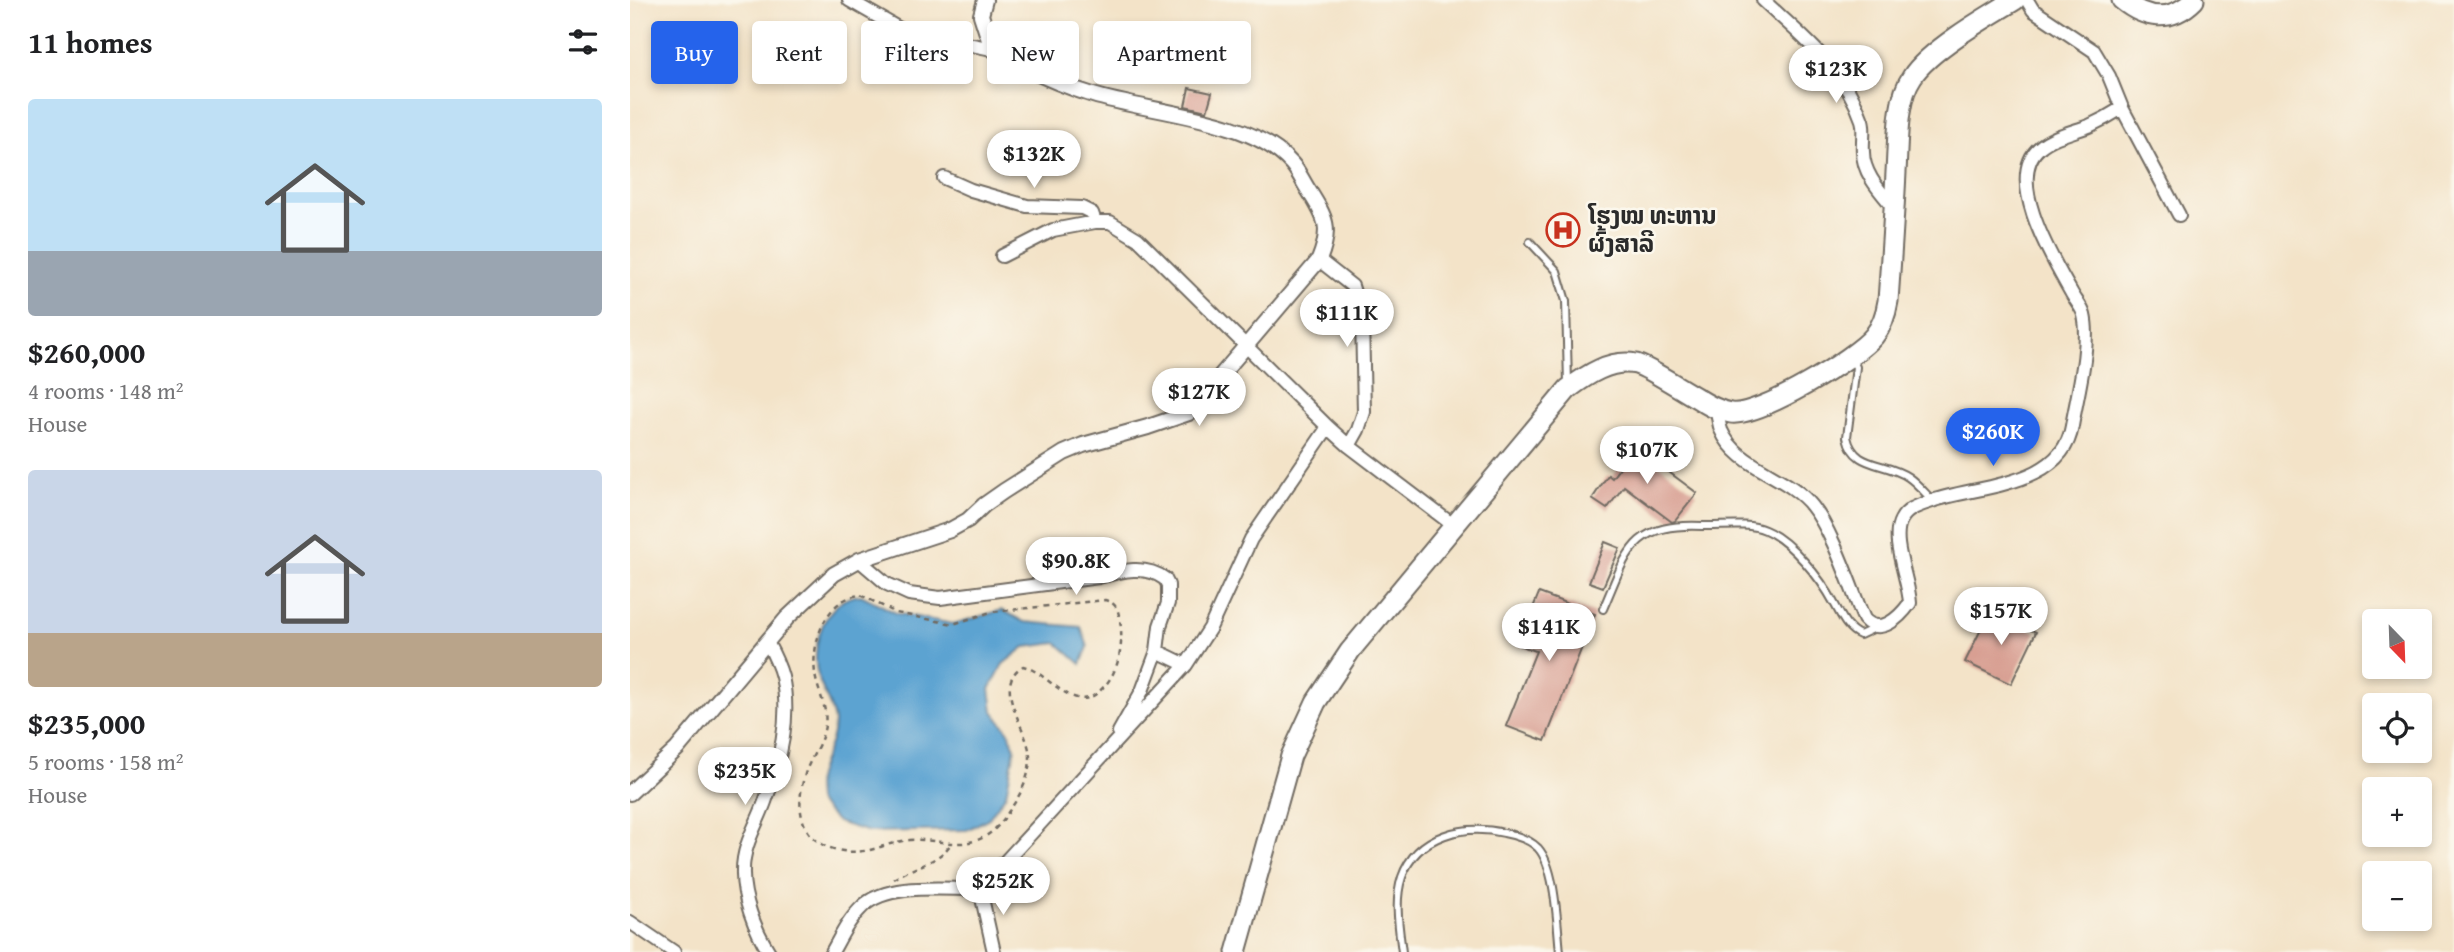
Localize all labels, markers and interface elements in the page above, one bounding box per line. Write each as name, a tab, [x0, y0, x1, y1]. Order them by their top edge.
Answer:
text: 11 homes	[28, 20, 153, 64]
chip: Buy	[651, 21, 738, 84]
chip: Rent	[752, 21, 847, 84]
chip: Filters	[861, 21, 973, 84]
chip: New	[987, 21, 1079, 84]
chip: Apartment	[1093, 21, 1251, 84]
icon: filters	[564, 23, 602, 61]
pin: $123K	[1787, 46, 1885, 105]
text: $123K	[1805, 51, 1867, 84]
pin: $132K	[985, 130, 1083, 190]
text: $132K	[1003, 136, 1065, 169]
icon: home	[252, 145, 378, 271]
place label: ໂຮງໝ ທະຫານ ຜົ້ງສາລີ	[1587, 198, 1716, 261]
hospital icon: ໂຮງໝ ທະຫານ ຜົ້ງສາລີ	[1544, 211, 1582, 249]
pin: $111K	[1298, 290, 1396, 349]
text: $111K	[1316, 295, 1378, 328]
text: $260,000	[28, 330, 145, 374]
pin: $127K	[1150, 368, 1248, 428]
text: 4 rooms · 148 m²	[28, 374, 183, 407]
text: $127K	[1168, 374, 1230, 407]
text: House	[28, 407, 87, 440]
pin: $260K	[1944, 408, 2042, 468]
text: $260K	[1962, 414, 2024, 447]
pin: $107K	[1598, 426, 1696, 486]
text: $107K	[1616, 432, 1678, 465]
icon: home	[252, 516, 378, 642]
pin: $90.8K	[1019, 538, 1133, 597]
text: $90.8K	[1042, 543, 1110, 576]
pin: $157K	[1952, 588, 2050, 647]
text: $157K	[1970, 593, 2032, 626]
pin: $141K	[1500, 604, 1598, 663]
text: $141K	[1518, 609, 1580, 642]
north arrow	[2362, 609, 2432, 679]
map controls	[2362, 609, 2432, 931]
button: locate	[2362, 693, 2432, 763]
text: $235,000	[28, 701, 145, 745]
text: 5 rooms · 158 m²	[28, 745, 183, 778]
pin: $235K	[696, 748, 794, 807]
text: $235K	[714, 753, 776, 786]
button: +	[2362, 777, 2432, 847]
text: House	[28, 778, 87, 811]
pin: $252K	[954, 858, 1052, 917]
button: −	[2362, 861, 2432, 931]
text: $252K	[972, 863, 1034, 896]

